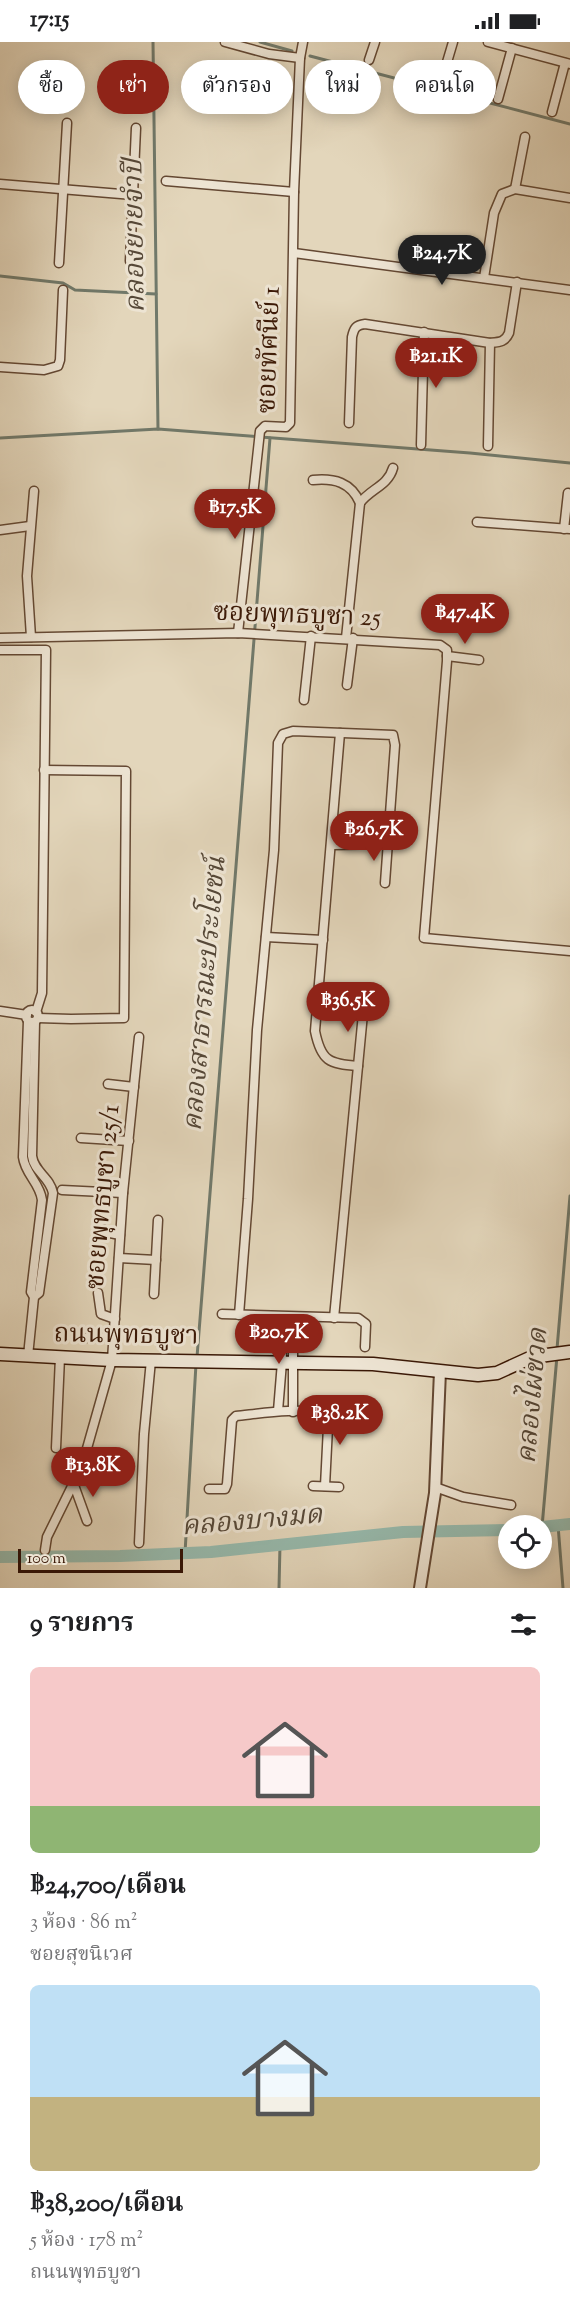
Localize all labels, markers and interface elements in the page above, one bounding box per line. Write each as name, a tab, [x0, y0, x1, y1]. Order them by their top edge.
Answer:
text: 17:15	[30, 5, 69, 37]
chip: ซื้อ	[18, 60, 85, 114]
chip: เช่า	[97, 60, 169, 114]
chip: ตัวกรอง	[181, 60, 293, 114]
chip: ใหม่	[305, 60, 381, 114]
chip: คอนโด	[393, 60, 496, 114]
water label: คลองยายจำปี	[115, 156, 157, 313]
pin: ฿24.7K	[393, 235, 491, 286]
text: ฿24.7K	[412, 240, 472, 269]
street label: ซอยทัศนีย์ 1	[249, 286, 291, 414]
pin: ฿21.1K	[387, 338, 485, 389]
text: ฿21.1K	[409, 343, 463, 372]
pin: ฿17.5K	[186, 489, 284, 540]
text: ฿17.5K	[208, 494, 262, 523]
pin: ฿47.4K	[416, 594, 514, 645]
street label: ซอยพุทธบูชา 25	[213, 595, 382, 637]
text: ฿47.4K	[435, 599, 495, 628]
pin: ฿26.7K	[325, 811, 423, 862]
text: ฿26.7K	[344, 816, 404, 845]
water label: คลองสาธารณะประโยชน์	[173, 851, 238, 1133]
pin: ฿36.5K	[299, 982, 397, 1033]
text: ฿36.5K	[321, 987, 376, 1016]
street label: ซอยพุทธบูชา 25/1	[77, 1103, 131, 1291]
pin: ฿20.7K	[230, 1314, 328, 1365]
street label: ถนนพุทธบูชา	[53, 1316, 199, 1356]
text: ฿20.7K	[249, 1319, 309, 1348]
water label: คลองไผ่ขวด	[507, 1326, 559, 1465]
pin: ฿38.2K	[291, 1395, 389, 1446]
text: ฿38.2K	[311, 1400, 369, 1429]
pin: ฿13.8K	[44, 1447, 142, 1498]
text: ฿13.8K	[65, 1452, 121, 1481]
water label: คลองบางมด	[180, 1496, 325, 1548]
map controls	[498, 1515, 552, 1569]
button: locate	[498, 1515, 552, 1569]
scale bar	[18, 1546, 183, 1574]
text: 100 m	[27, 1548, 66, 1571]
text: 9 รายการ	[30, 1606, 134, 1643]
icon: filters	[507, 1608, 540, 1641]
icon: home	[231, 1706, 339, 1814]
text: ฿24,700/เดือน	[30, 1868, 186, 1905]
text: 3 ห้อง · 86 m²	[30, 1909, 138, 1938]
text: ซอยสุขนิเวศ	[30, 1941, 133, 1970]
icon: home	[231, 2024, 339, 2132]
text: ฿38,200/เดือน	[30, 2186, 183, 2223]
text: 5 ห้อง · 178 m²	[30, 2227, 143, 2256]
text: ถนนพุทธบูชา	[30, 2259, 141, 2288]

